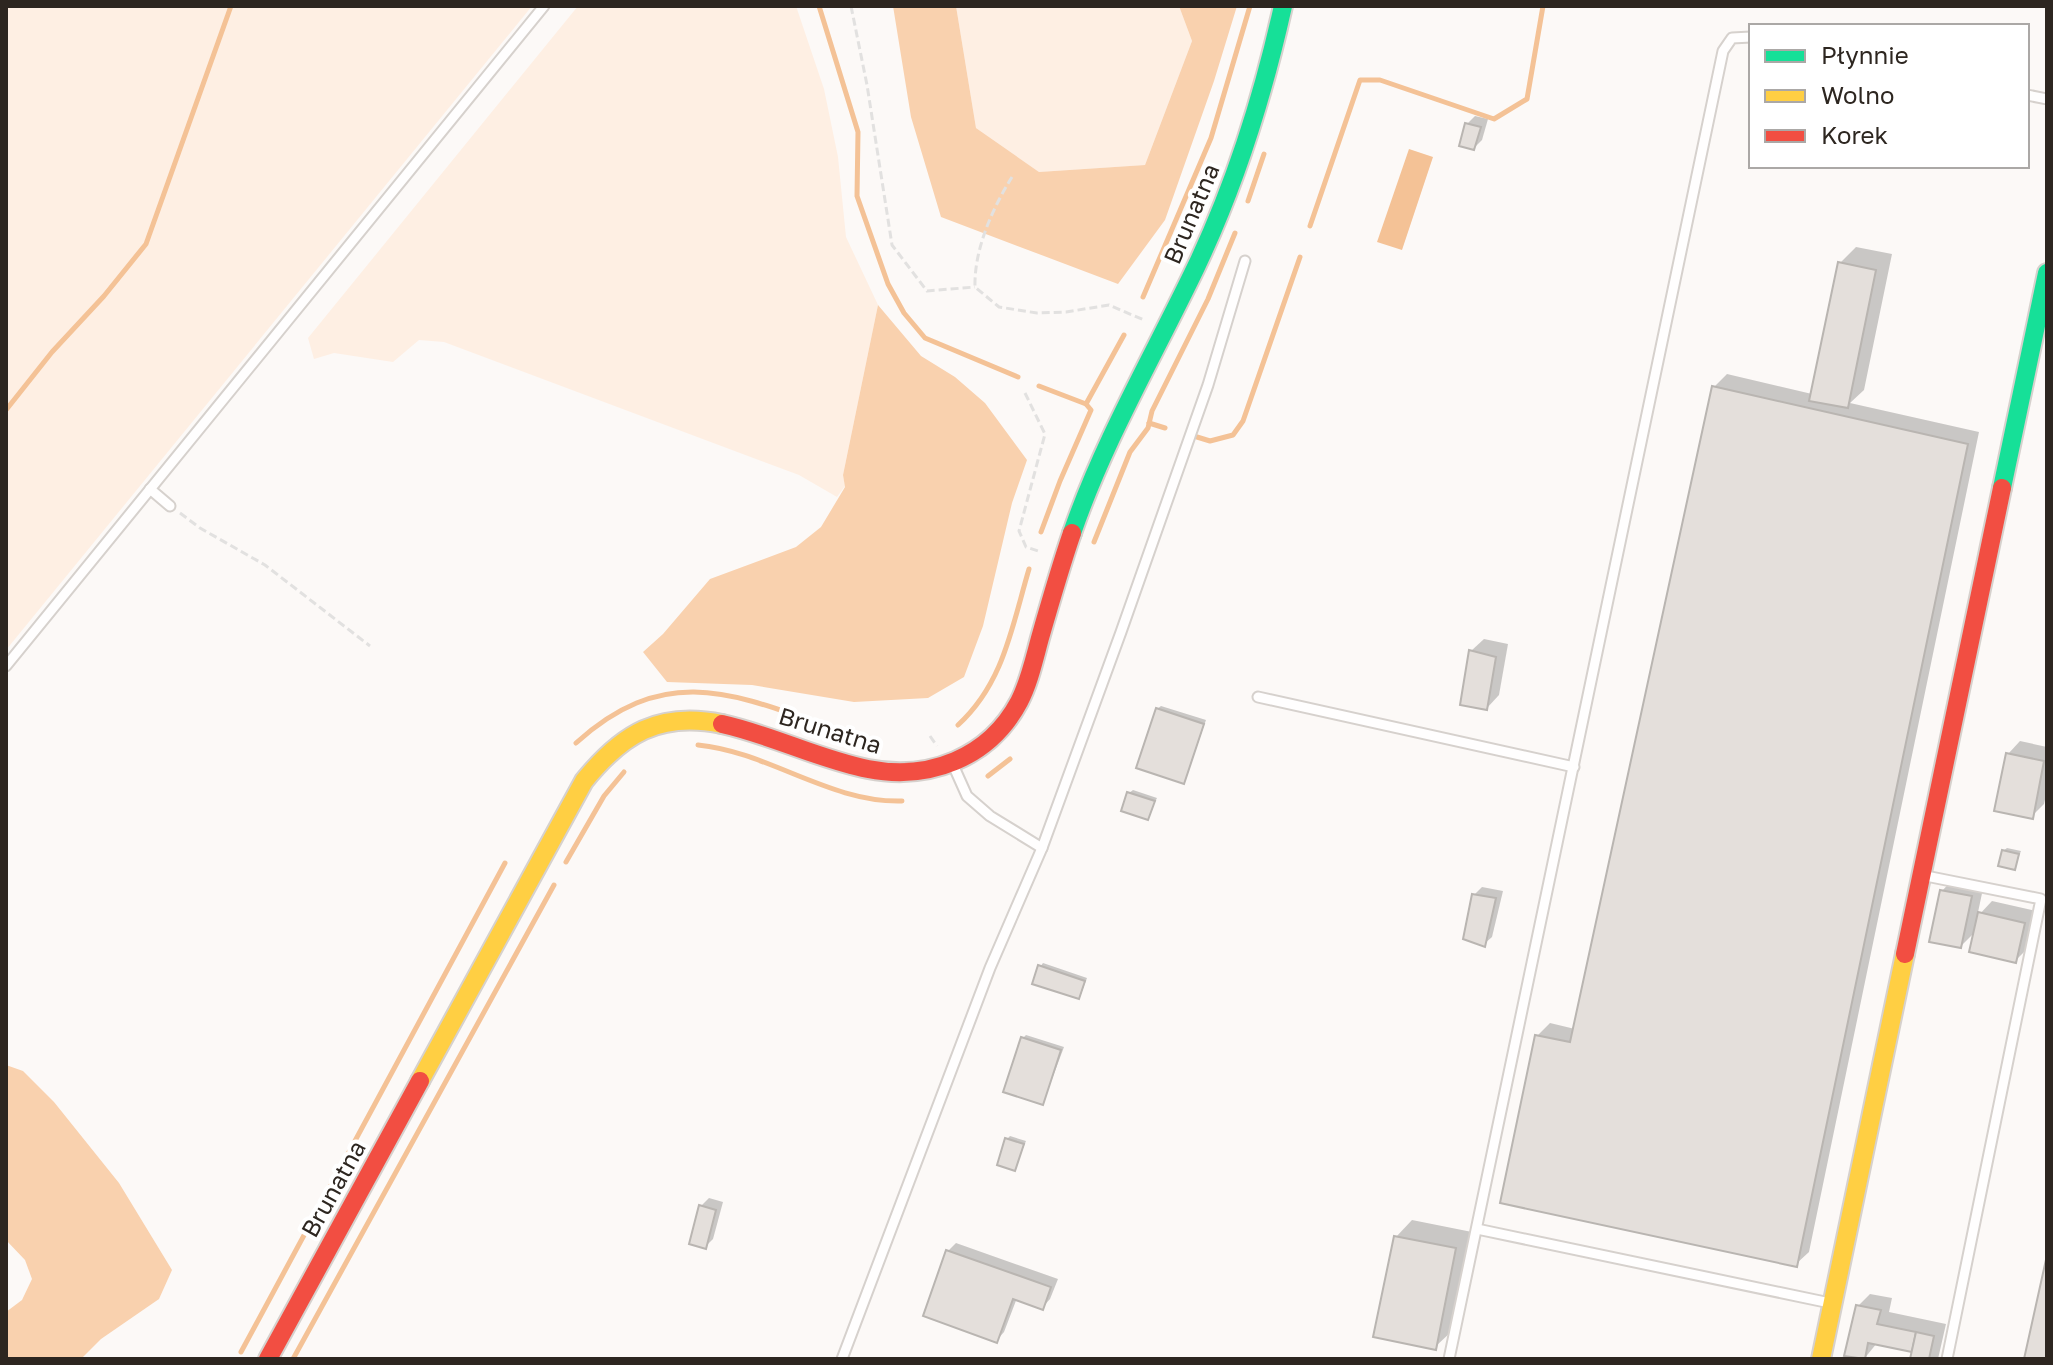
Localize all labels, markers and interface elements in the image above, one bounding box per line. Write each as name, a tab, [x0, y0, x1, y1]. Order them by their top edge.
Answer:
legend	[1749, 24, 2029, 168]
text: Płynnie	[1821, 40, 1909, 69]
text: Wolno	[1821, 80, 1894, 109]
text: Korek	[1821, 120, 1888, 149]
street label: Brunatna	[1157, 159, 1225, 268]
street label: Brunatna	[776, 700, 885, 759]
street label: Brunatna	[294, 1135, 371, 1242]

